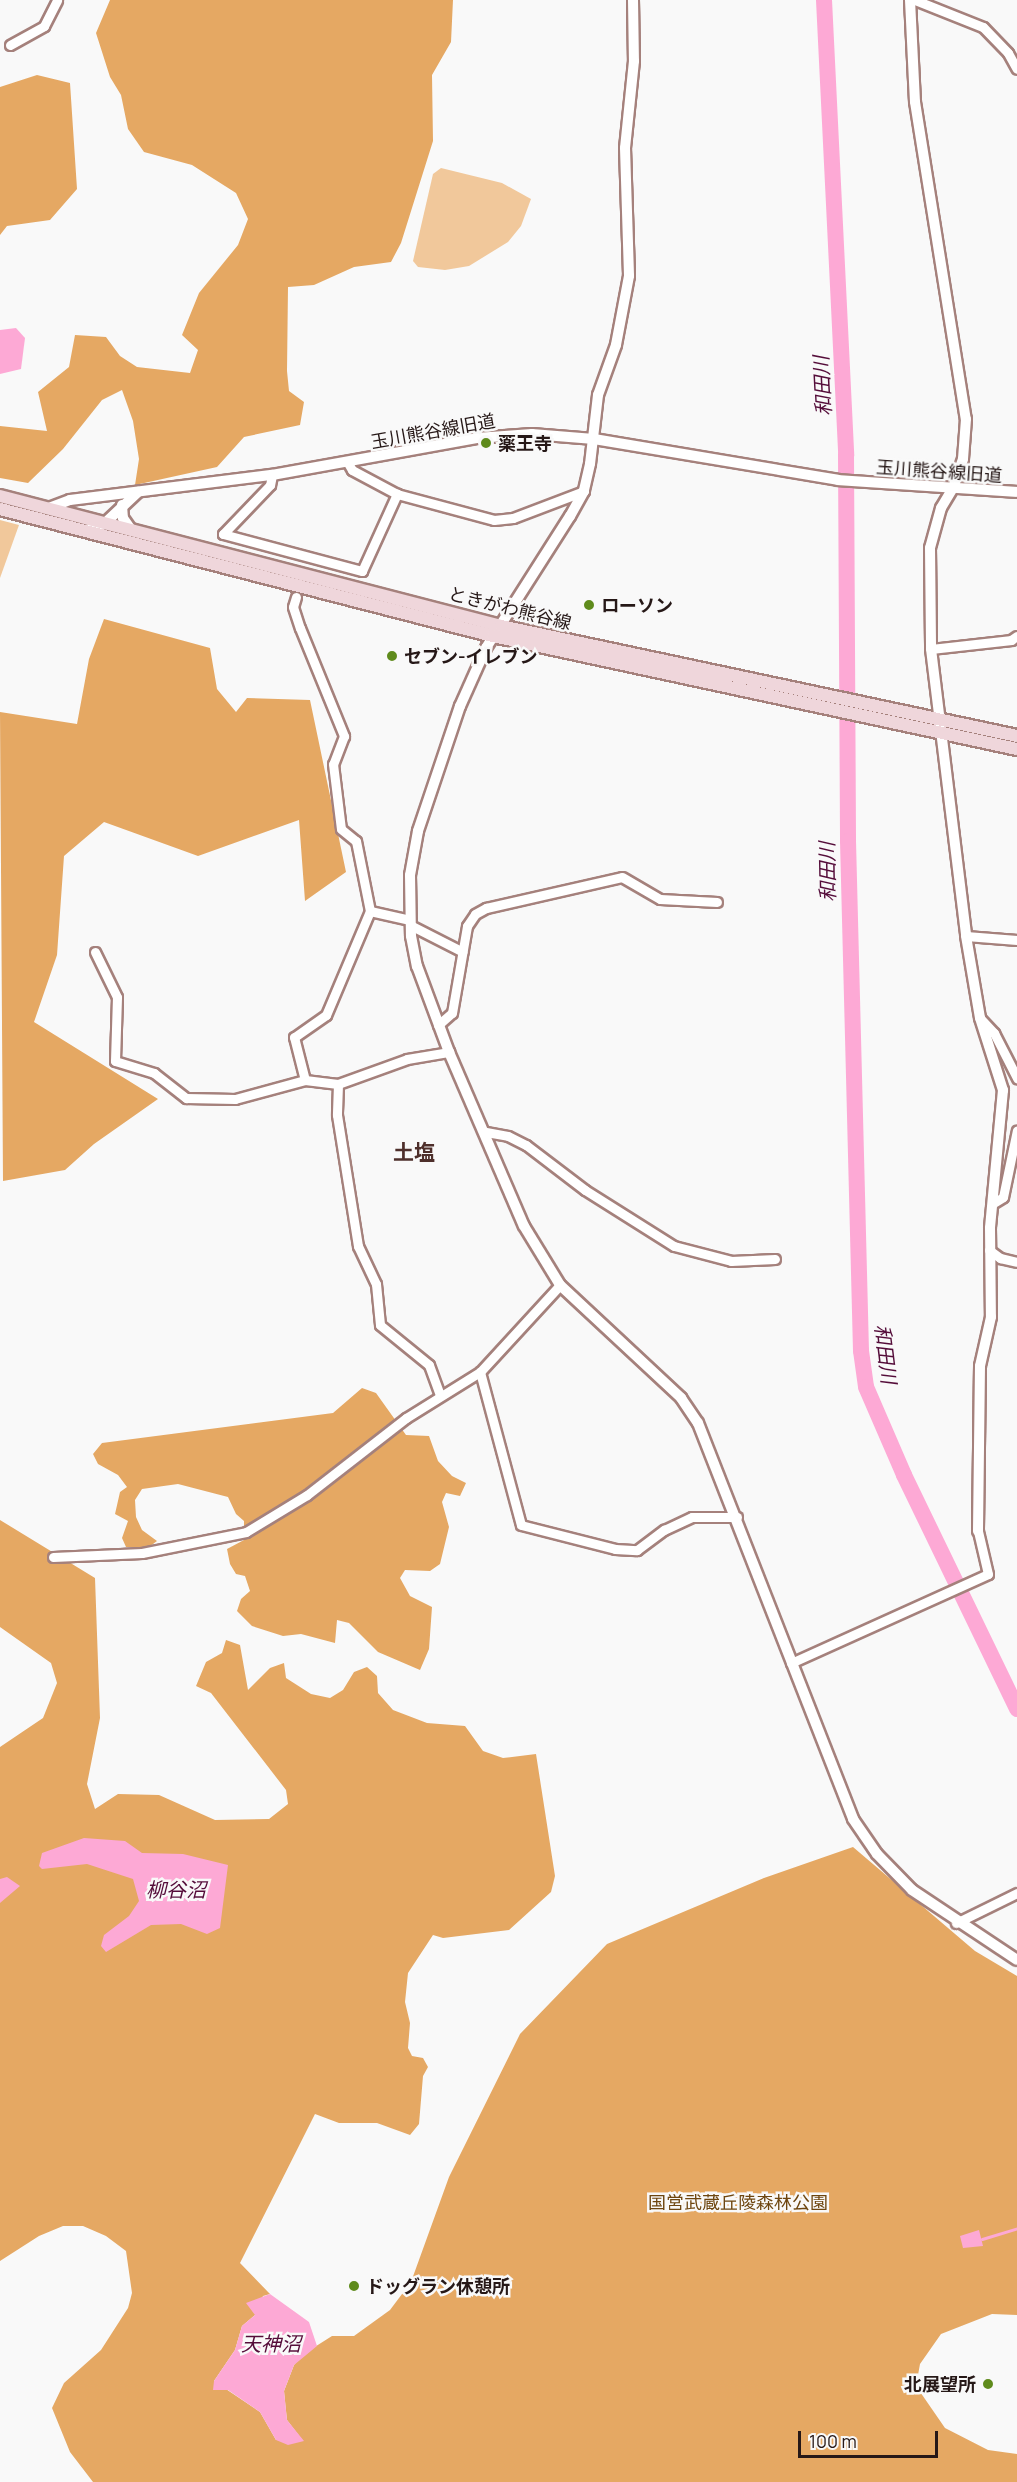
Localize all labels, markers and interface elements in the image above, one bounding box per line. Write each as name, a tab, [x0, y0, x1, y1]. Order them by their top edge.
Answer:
water label: 和田川	[808, 355, 836, 417]
street label: 玉川熊谷線旧道	[369, 409, 497, 453]
place label: 薬王寺	[498, 432, 552, 454]
marker: 薬王寺	[479, 436, 493, 450]
street label: 玉川熊谷線旧道	[875, 456, 1003, 486]
street label: ときがわ熊谷線	[446, 582, 574, 634]
place label: ローソン	[601, 594, 673, 616]
marker: ローソン	[582, 598, 596, 612]
place label: セブン-イレブン	[404, 645, 538, 667]
marker: セブン-イレブン	[385, 649, 399, 663]
water label: 和田川	[814, 842, 840, 902]
district label: 土塩	[393, 1139, 435, 1165]
water label: 和田川	[870, 1323, 902, 1385]
water label: 柳谷沼	[146, 1877, 206, 1901]
park label: 国営武蔵丘陵森林公園	[648, 2191, 828, 2213]
place label: ドッグラン休憩所	[366, 2275, 510, 2297]
marker: ドッグラン休憩所	[347, 2279, 361, 2293]
water label: 天神沼	[241, 2331, 301, 2355]
place label: 北展望所	[904, 2373, 976, 2395]
marker: 北展望所	[981, 2377, 995, 2391]
scale bar	[801, 2419, 940, 2457]
text: 100 m	[809, 2429, 857, 2453]

